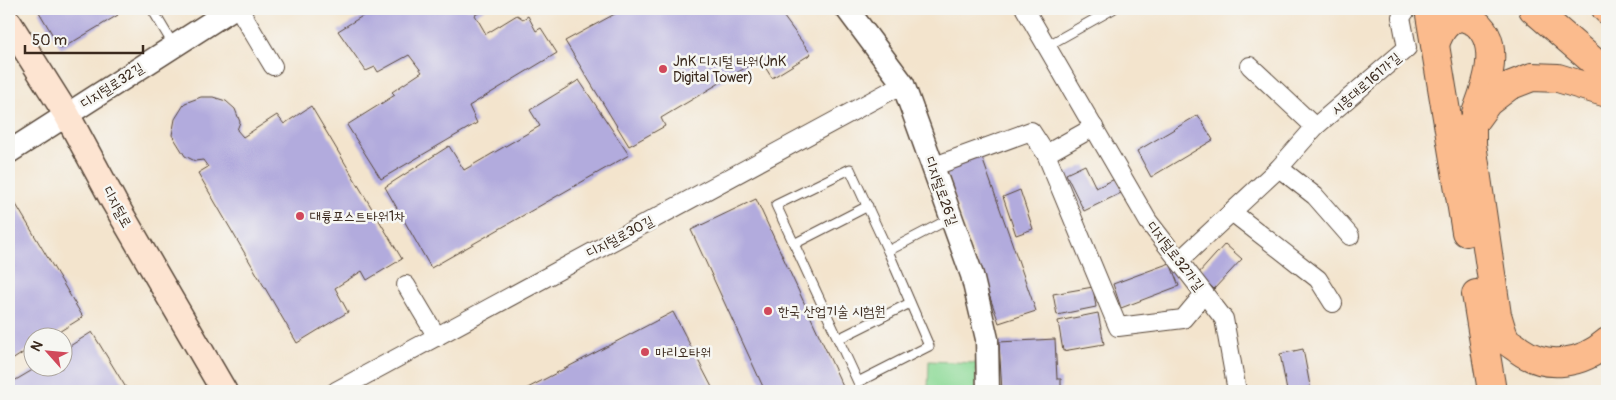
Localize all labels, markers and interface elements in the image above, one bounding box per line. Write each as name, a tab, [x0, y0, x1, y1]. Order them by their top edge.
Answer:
scale bar	[25, 22, 142, 54]
text: 50 m	[32, 31, 67, 50]
street label: 시흥대로161가길	[1328, 49, 1405, 119]
place label: JnK 디지털 타워(JnK Digital Tower)	[673, 53, 787, 86]
street label: 디지털로32길	[77, 59, 147, 113]
marker: JnK 디지털 타워(JnK Digital Tower)	[657, 63, 669, 75]
street label: 디지털로26길	[921, 154, 962, 229]
street label: 디지털로	[99, 183, 135, 231]
place label: 대륭포스트타워1차	[310, 208, 406, 225]
marker: 대륭포스트타워1차	[294, 210, 306, 222]
street label: 디지털로30길	[583, 212, 657, 262]
street label: 디지털로32가길	[1143, 218, 1208, 295]
place label: 한국 산업기술 시험원	[778, 303, 885, 320]
marker: 한국 산업기술 시험원	[762, 305, 774, 317]
north arrow	[22, 328, 72, 378]
text: N	[27, 338, 47, 354]
place label: 마리오타워	[655, 344, 711, 361]
marker: 마리오타워	[639, 346, 651, 358]

